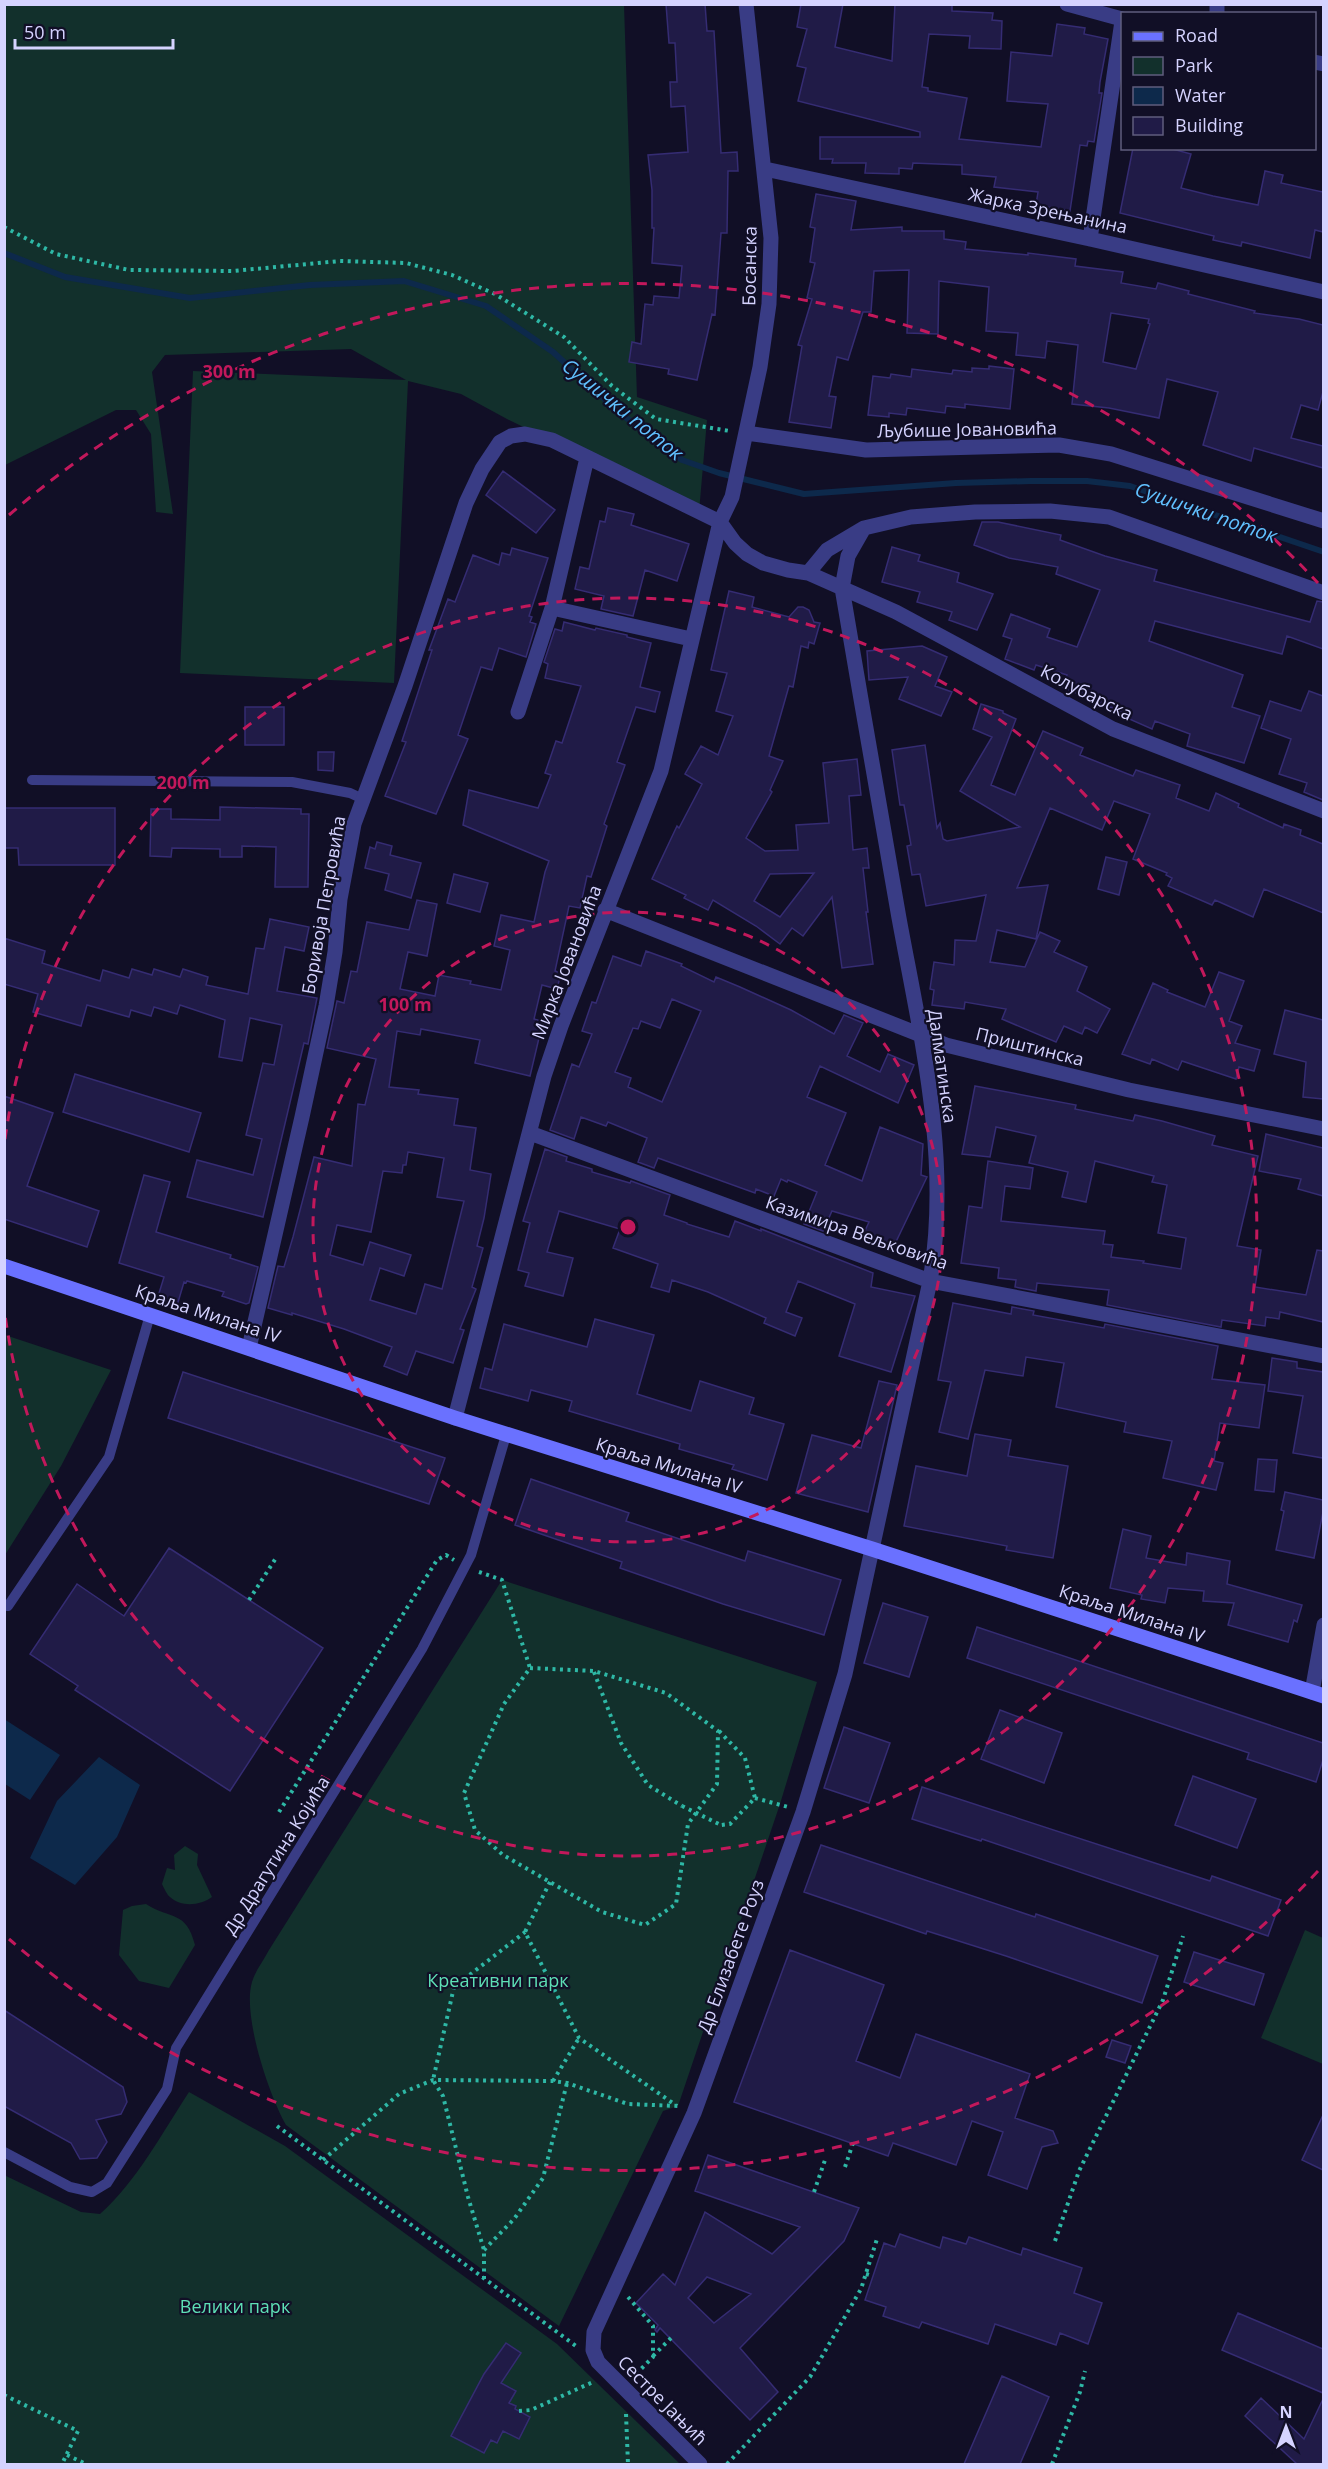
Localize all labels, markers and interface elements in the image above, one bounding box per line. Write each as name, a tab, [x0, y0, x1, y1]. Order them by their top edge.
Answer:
scale bar	[15, 12, 172, 50]
legend	[1121, 12, 1316, 150]
text: 50 m	[24, 20, 66, 44]
text: Road	[1175, 23, 1218, 47]
text: Park	[1175, 53, 1213, 77]
text: Water	[1175, 83, 1226, 107]
text: Building	[1175, 113, 1243, 137]
street label: Жарка Зрењанина	[966, 181, 1130, 239]
street label: Босанска	[736, 226, 762, 306]
water label: Сушички поток	[557, 352, 690, 467]
text: 300 m	[202, 359, 256, 383]
street label: Љубише Јовановића	[877, 415, 1057, 443]
water label: Сушички поток	[1131, 475, 1282, 549]
street label: Колубарска	[1037, 658, 1137, 726]
text: 200 m	[156, 770, 210, 794]
street label: Боривоја Петровића	[295, 814, 351, 996]
street label: Мирка Јовановића	[525, 881, 607, 1043]
text: 100 m	[378, 992, 432, 1016]
street label: Далматинска	[923, 1007, 963, 1125]
street label: Приштинска	[973, 1021, 1087, 1071]
street label: Казимира Вељковића	[763, 1190, 951, 1274]
centre of rings	[618, 1217, 638, 1237]
street label: Краља Милана IV	[132, 1278, 284, 1348]
street label: Краља Милана IV	[593, 1431, 745, 1499]
street label: Краља Милана IV	[1056, 1578, 1208, 1648]
street label: Др Драгутина Којића	[217, 1771, 335, 1939]
street label: Др Елизабете Роуз	[691, 1876, 769, 2036]
park label: Креативни парк	[427, 1968, 569, 1992]
park label: Велики парк	[180, 2294, 291, 2318]
street label: Сестре Јањић	[613, 2350, 713, 2450]
north arrow	[1256, 2397, 1316, 2457]
text: N	[1279, 2401, 1293, 2423]

